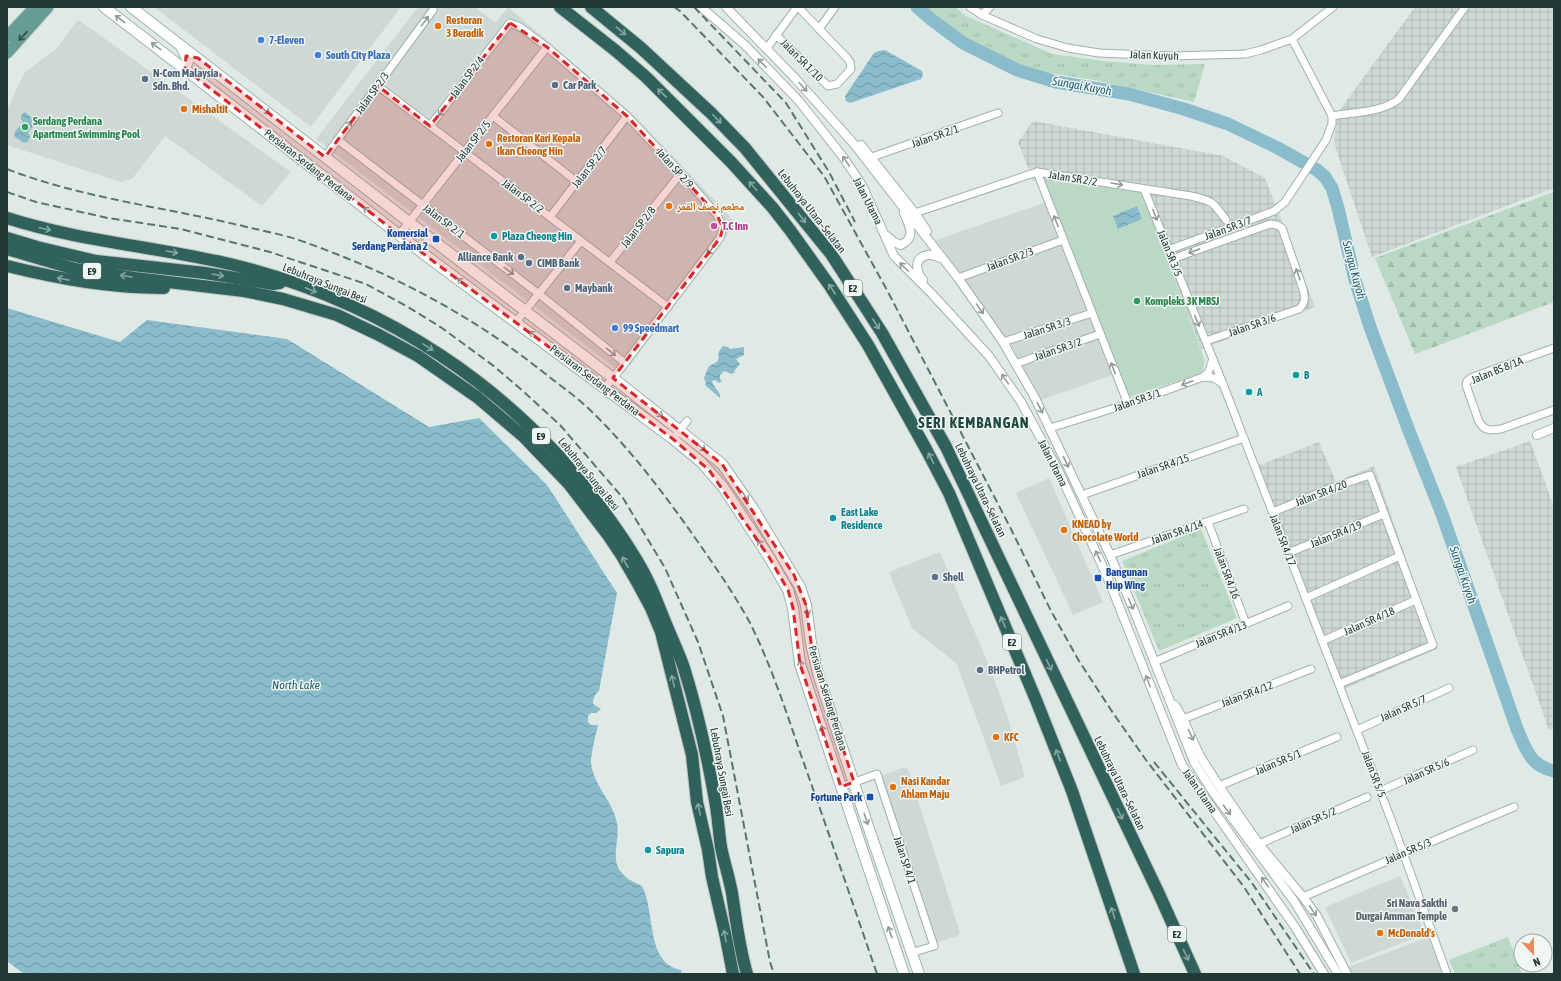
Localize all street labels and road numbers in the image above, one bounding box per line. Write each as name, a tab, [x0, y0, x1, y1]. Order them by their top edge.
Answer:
street label: Jalan SR 1/10	[779, 37, 825, 83]
street label: Jalan Kuyuh	[1129, 48, 1179, 62]
street label: Jalan SP 2/4	[447, 54, 487, 100]
street label: Jalan SP 2/3	[353, 70, 391, 116]
street label: Jalan SP 2/5	[453, 118, 493, 164]
street label: Jalan SR 2/1	[910, 122, 960, 150]
street label: Persiaran Serdang Perdana	[262, 127, 356, 203]
street label: Jalan SP 2/7	[569, 144, 609, 190]
street label: Jalan SP 2/9	[654, 146, 696, 190]
street label: Lebuhraya Utara–Selatan	[776, 167, 848, 255]
street label: Jalan SR 2/2	[1048, 168, 1098, 188]
street label: Jalan Utama	[851, 175, 885, 227]
street label: Jalan SP 2/2	[500, 176, 546, 216]
street label: Jalan SP 2/1	[421, 201, 467, 241]
street label: Jalan SP 2/8	[618, 204, 658, 250]
street label: Jalan SR 3/7	[1203, 214, 1253, 242]
street label: Jalan SR 3/5	[1155, 228, 1185, 278]
street label: Jalan SR 2/3	[985, 245, 1035, 273]
street label: Lebuhraya Sungai Besi	[281, 261, 369, 305]
road number: E9	[83, 263, 101, 279]
road number: E2	[844, 280, 862, 296]
street label: Jalan SR 3/6	[1227, 311, 1277, 339]
street label: Jalan SR 3/3	[1022, 315, 1072, 341]
street label: Jalan SR 3/2	[1033, 335, 1083, 363]
street label: Persiaran Serdang Perdana	[548, 342, 642, 418]
street label: Jalan BS 8/1A	[1470, 354, 1525, 386]
street label: Jalan SR 3/1	[1112, 386, 1162, 414]
road number: E9	[532, 428, 550, 444]
street label: Lebuhraya Sungai Besi	[556, 435, 622, 513]
street label: Jalan Utama	[1036, 437, 1070, 489]
street label: Lebuhraya Utara–Selatan	[953, 441, 1009, 539]
street label: Jalan SR 4/15	[1135, 451, 1191, 481]
street label: Jalan SR 4/20	[1293, 478, 1349, 508]
street label: Jalan SR 4/17	[1268, 512, 1298, 568]
street label: Jalan SR 4/14	[1149, 517, 1205, 547]
street label: Jalan SR 4/19	[1309, 518, 1363, 550]
street label: Jalan SR 4/16	[1212, 545, 1242, 601]
street label: Jalan SR 4/18	[1342, 604, 1396, 638]
street label: Jalan SR 4/13	[1194, 618, 1248, 650]
road number: E2	[1003, 634, 1021, 650]
street label: Persiaran Serdang Perdana	[806, 644, 850, 752]
street label: Jalan SR 4/12	[1219, 679, 1275, 709]
street label: Jalan SR 5/7	[1378, 693, 1428, 723]
street label: Lebuhraya Sungai Besi	[708, 727, 736, 817]
street label: Lebuhraya Utara–Selatan	[1092, 734, 1148, 832]
street label: Jalan SR 5/1	[1253, 747, 1303, 777]
street label: Jalan SR 5/5	[1360, 749, 1388, 799]
street label: Jalan SR 5/6	[1401, 756, 1451, 786]
street label: Jalan Utama	[1180, 767, 1220, 815]
street label: Jalan SR 5/2	[1288, 805, 1338, 835]
street label: Jalan SP 4/1	[892, 835, 918, 885]
street label: Jalan SR 5/3	[1383, 836, 1433, 866]
road number: E2	[1168, 926, 1186, 942]

